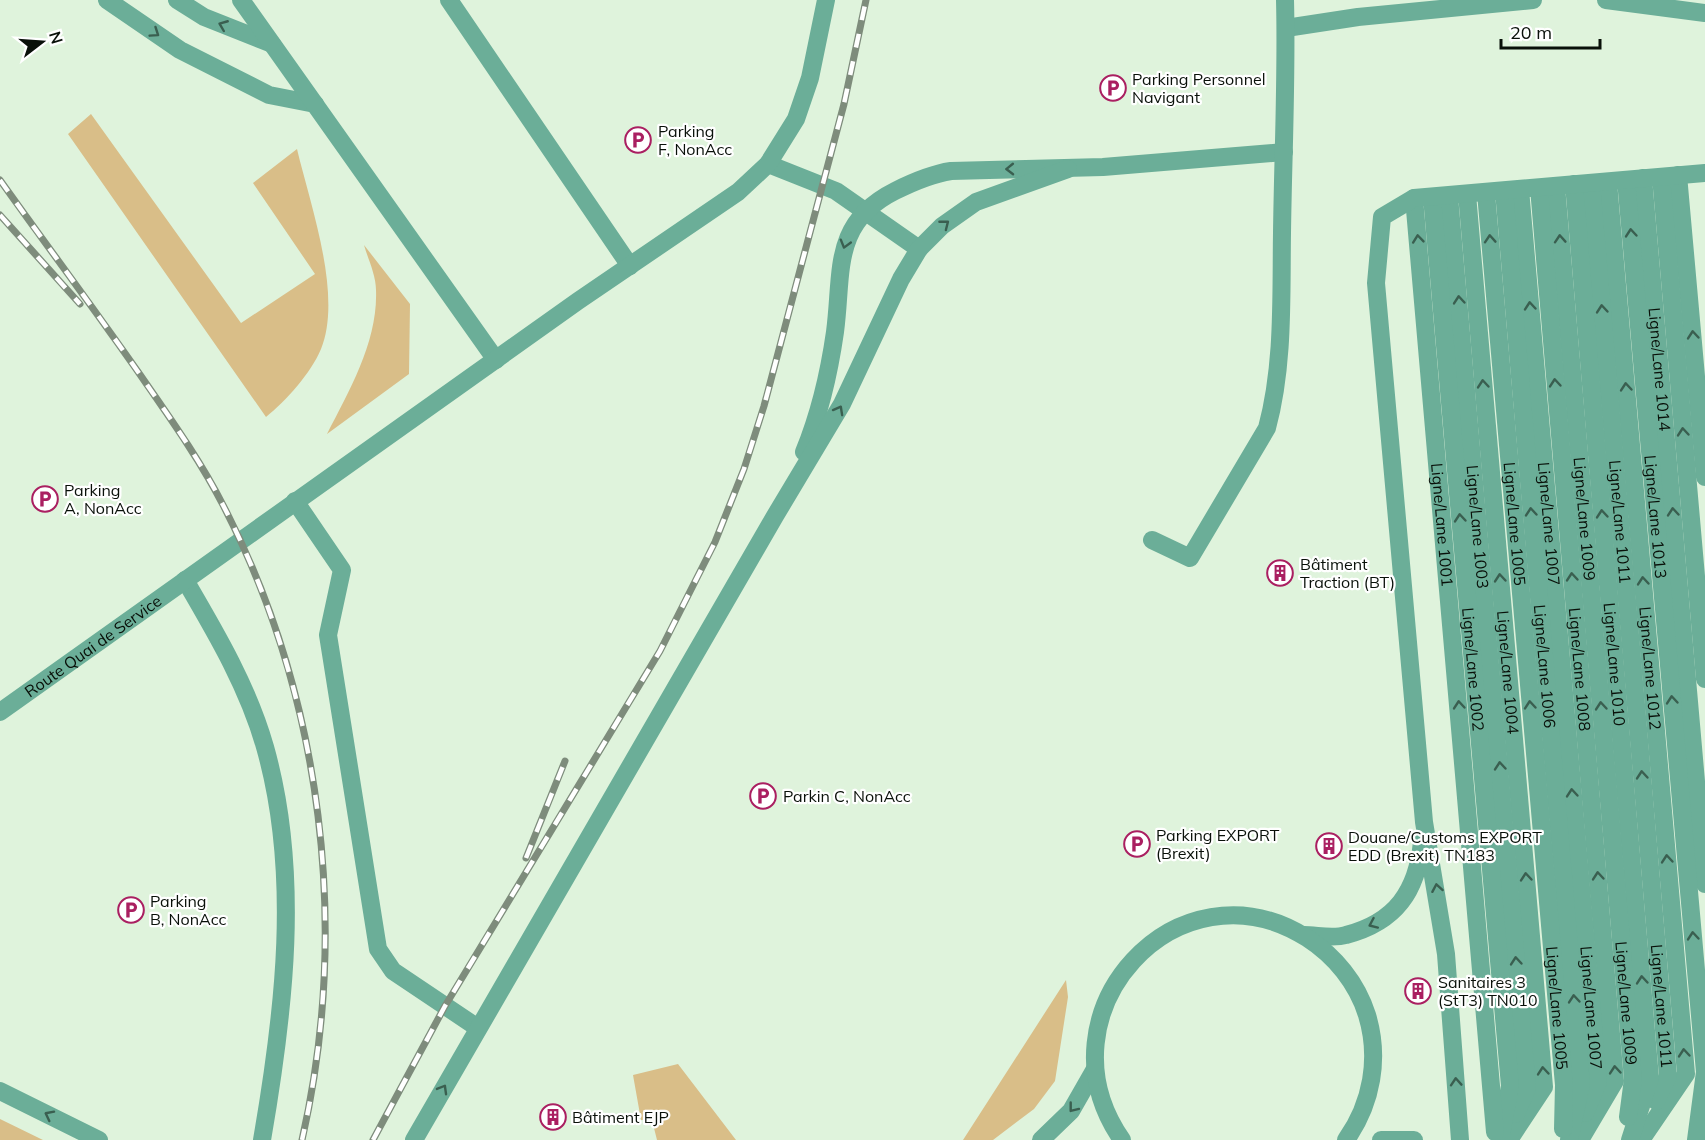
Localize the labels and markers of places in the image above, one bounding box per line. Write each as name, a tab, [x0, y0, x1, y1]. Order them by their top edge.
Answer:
place label: Parking Personnel Navigant	[1132, 69, 1266, 107]
parking icon: Parking Personnel Navigant	[1098, 73, 1128, 103]
place label: Parking F, NonAcc	[658, 121, 732, 159]
parking icon: Parking F, NonAcc	[623, 125, 653, 155]
place label: Parking A, NonAcc	[64, 480, 142, 518]
parking icon: Parking A, NonAcc	[30, 484, 60, 514]
place label: Bâtiment Traction (BT)	[1300, 554, 1395, 592]
building icon: Bâtiment Traction (BT)	[1265, 558, 1295, 588]
parking icon: Parkin C, NonAcc	[748, 781, 778, 811]
place label: Parkin C, NonAcc	[783, 786, 911, 806]
place label: Parking EXPORT (Brexit)	[1156, 825, 1280, 863]
place label: Douane/Customs EXPORT EDD (Brexit) TN183	[1348, 827, 1542, 865]
parking icon: Parking EXPORT (Brexit)	[1122, 829, 1152, 859]
building icon: Douane/Customs EXPORT EDD (Brexit) TN183	[1314, 831, 1344, 861]
place label: Parking B, NonAcc	[150, 891, 226, 929]
parking icon: Parking B, NonAcc	[116, 895, 146, 925]
place label: Sanitaires 3 (StT3) TN010	[1438, 972, 1538, 1010]
building icon: Sanitaires 3 (StT3) TN010	[1403, 976, 1433, 1006]
building icon: Bâtiment EJP	[538, 1102, 568, 1132]
place label: Bâtiment EJP	[572, 1107, 669, 1127]

